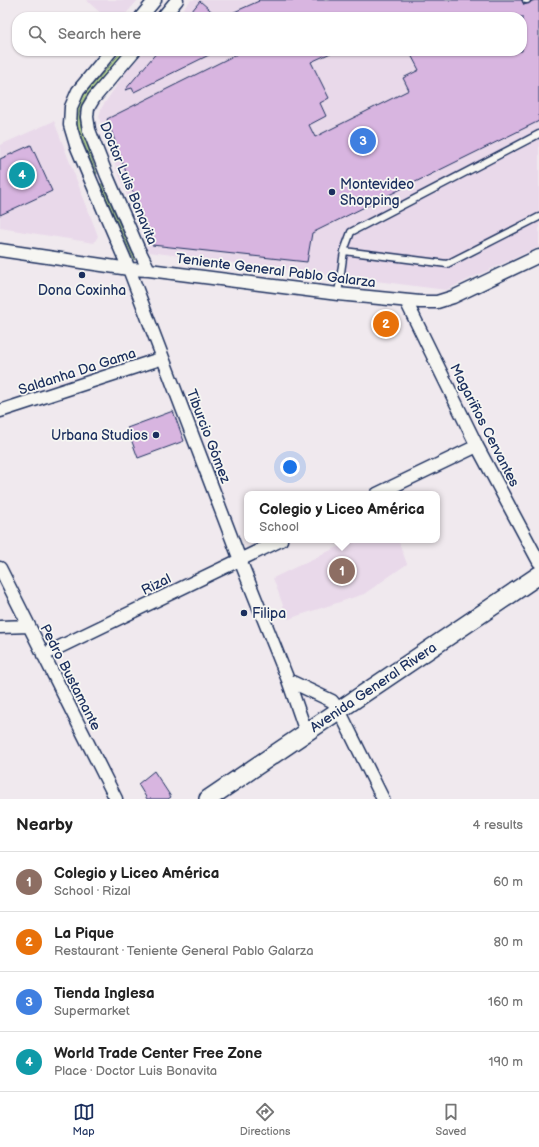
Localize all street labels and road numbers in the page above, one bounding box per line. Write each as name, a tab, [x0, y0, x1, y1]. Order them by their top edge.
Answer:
street label: Doctor Luis Bonavita	[96, 119, 161, 247]
street label: Teniente General Pablo Galarza	[175, 250, 377, 291]
street label: Saldanha Da Gama	[16, 344, 138, 398]
street label: Magariños Cervantes	[446, 361, 523, 490]
street label: Tiburcio Gómez	[183, 387, 234, 486]
street label: Rizal	[139, 570, 174, 599]
street label: Pedro Bustamante	[36, 621, 105, 733]
street label: Avenida General Rivera	[307, 639, 440, 736]

